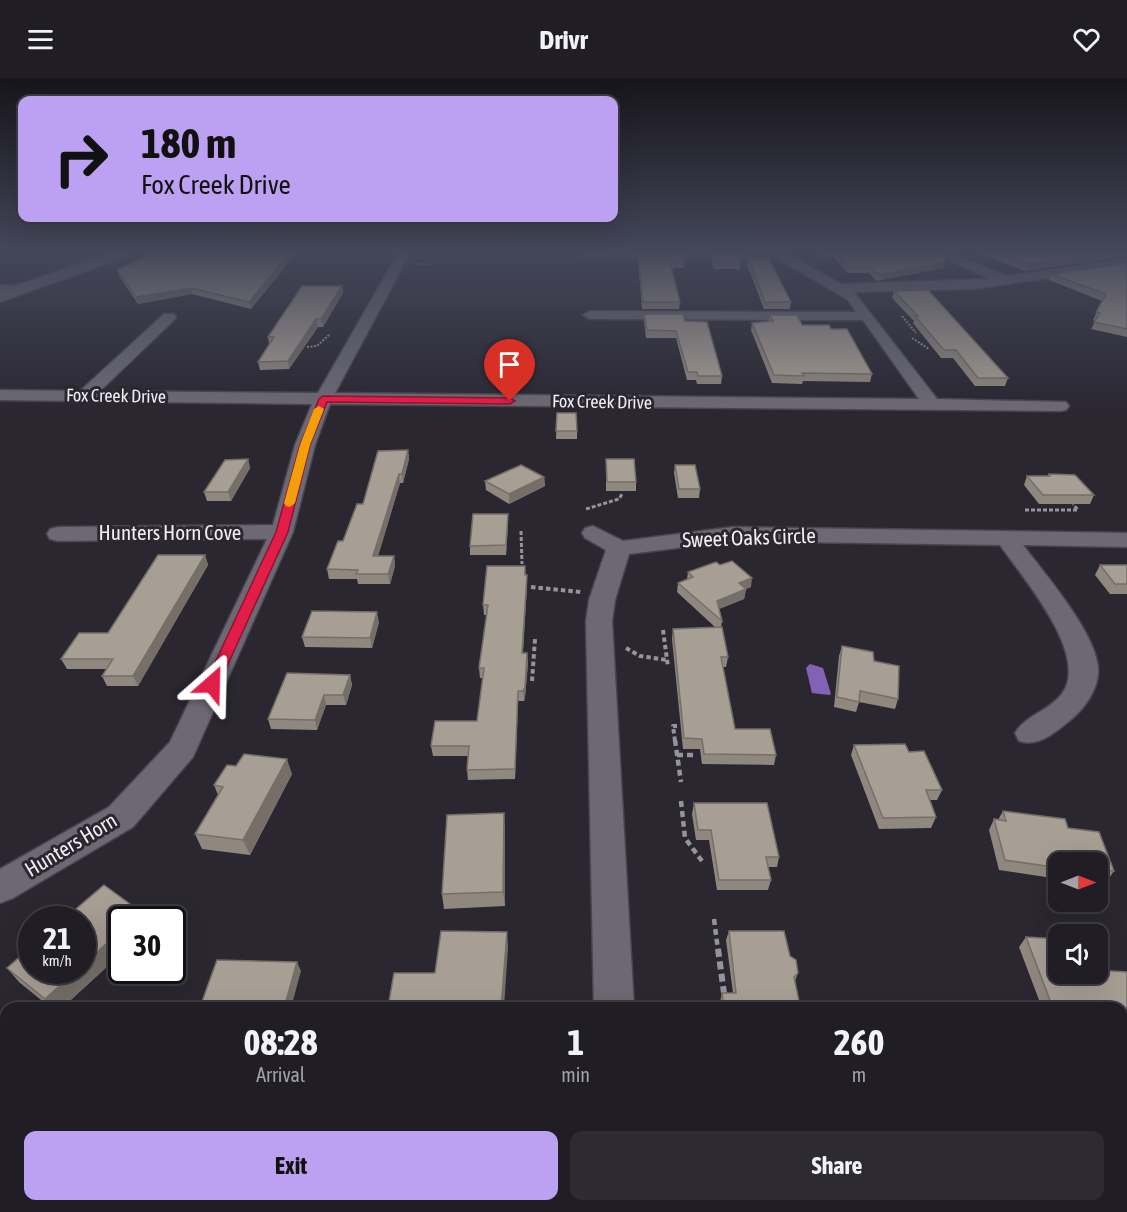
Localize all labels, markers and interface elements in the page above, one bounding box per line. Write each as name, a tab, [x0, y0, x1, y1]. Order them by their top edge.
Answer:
icon: menu	[24, 23, 57, 56]
icon: heart	[1070, 23, 1103, 56]
text: Drivr	[539, 24, 588, 55]
text: 180 m	[141, 119, 236, 167]
icon: right	[42, 120, 120, 198]
text: Fox Creek Drive	[141, 169, 291, 200]
pin	[484, 339, 535, 401]
icon: arrive	[493, 348, 526, 381]
street label: Fox Creek Drive	[66, 384, 166, 407]
street label: Fox Creek Drive	[552, 390, 652, 413]
street label: Hunters Horn Cove	[99, 520, 241, 544]
street label: Sweet Oaks Circle	[682, 523, 816, 551]
position arrow	[180, 652, 244, 716]
street label: Hunters Horn	[20, 807, 121, 881]
north arrow	[1048, 852, 1108, 912]
map controls	[1048, 852, 1108, 984]
speed limit sign: 30	[108, 906, 186, 984]
text: 21	[43, 921, 71, 955]
button: sound	[1048, 924, 1108, 984]
text: km/h	[42, 952, 72, 969]
text: 08:28	[244, 1021, 318, 1063]
text: 1	[567, 1021, 584, 1063]
text: 260	[834, 1021, 884, 1063]
text: Arrival	[256, 1063, 305, 1086]
text: min	[561, 1063, 590, 1086]
text: m	[852, 1063, 866, 1086]
button: Exit	[24, 1131, 558, 1200]
button: Share	[570, 1131, 1104, 1200]

